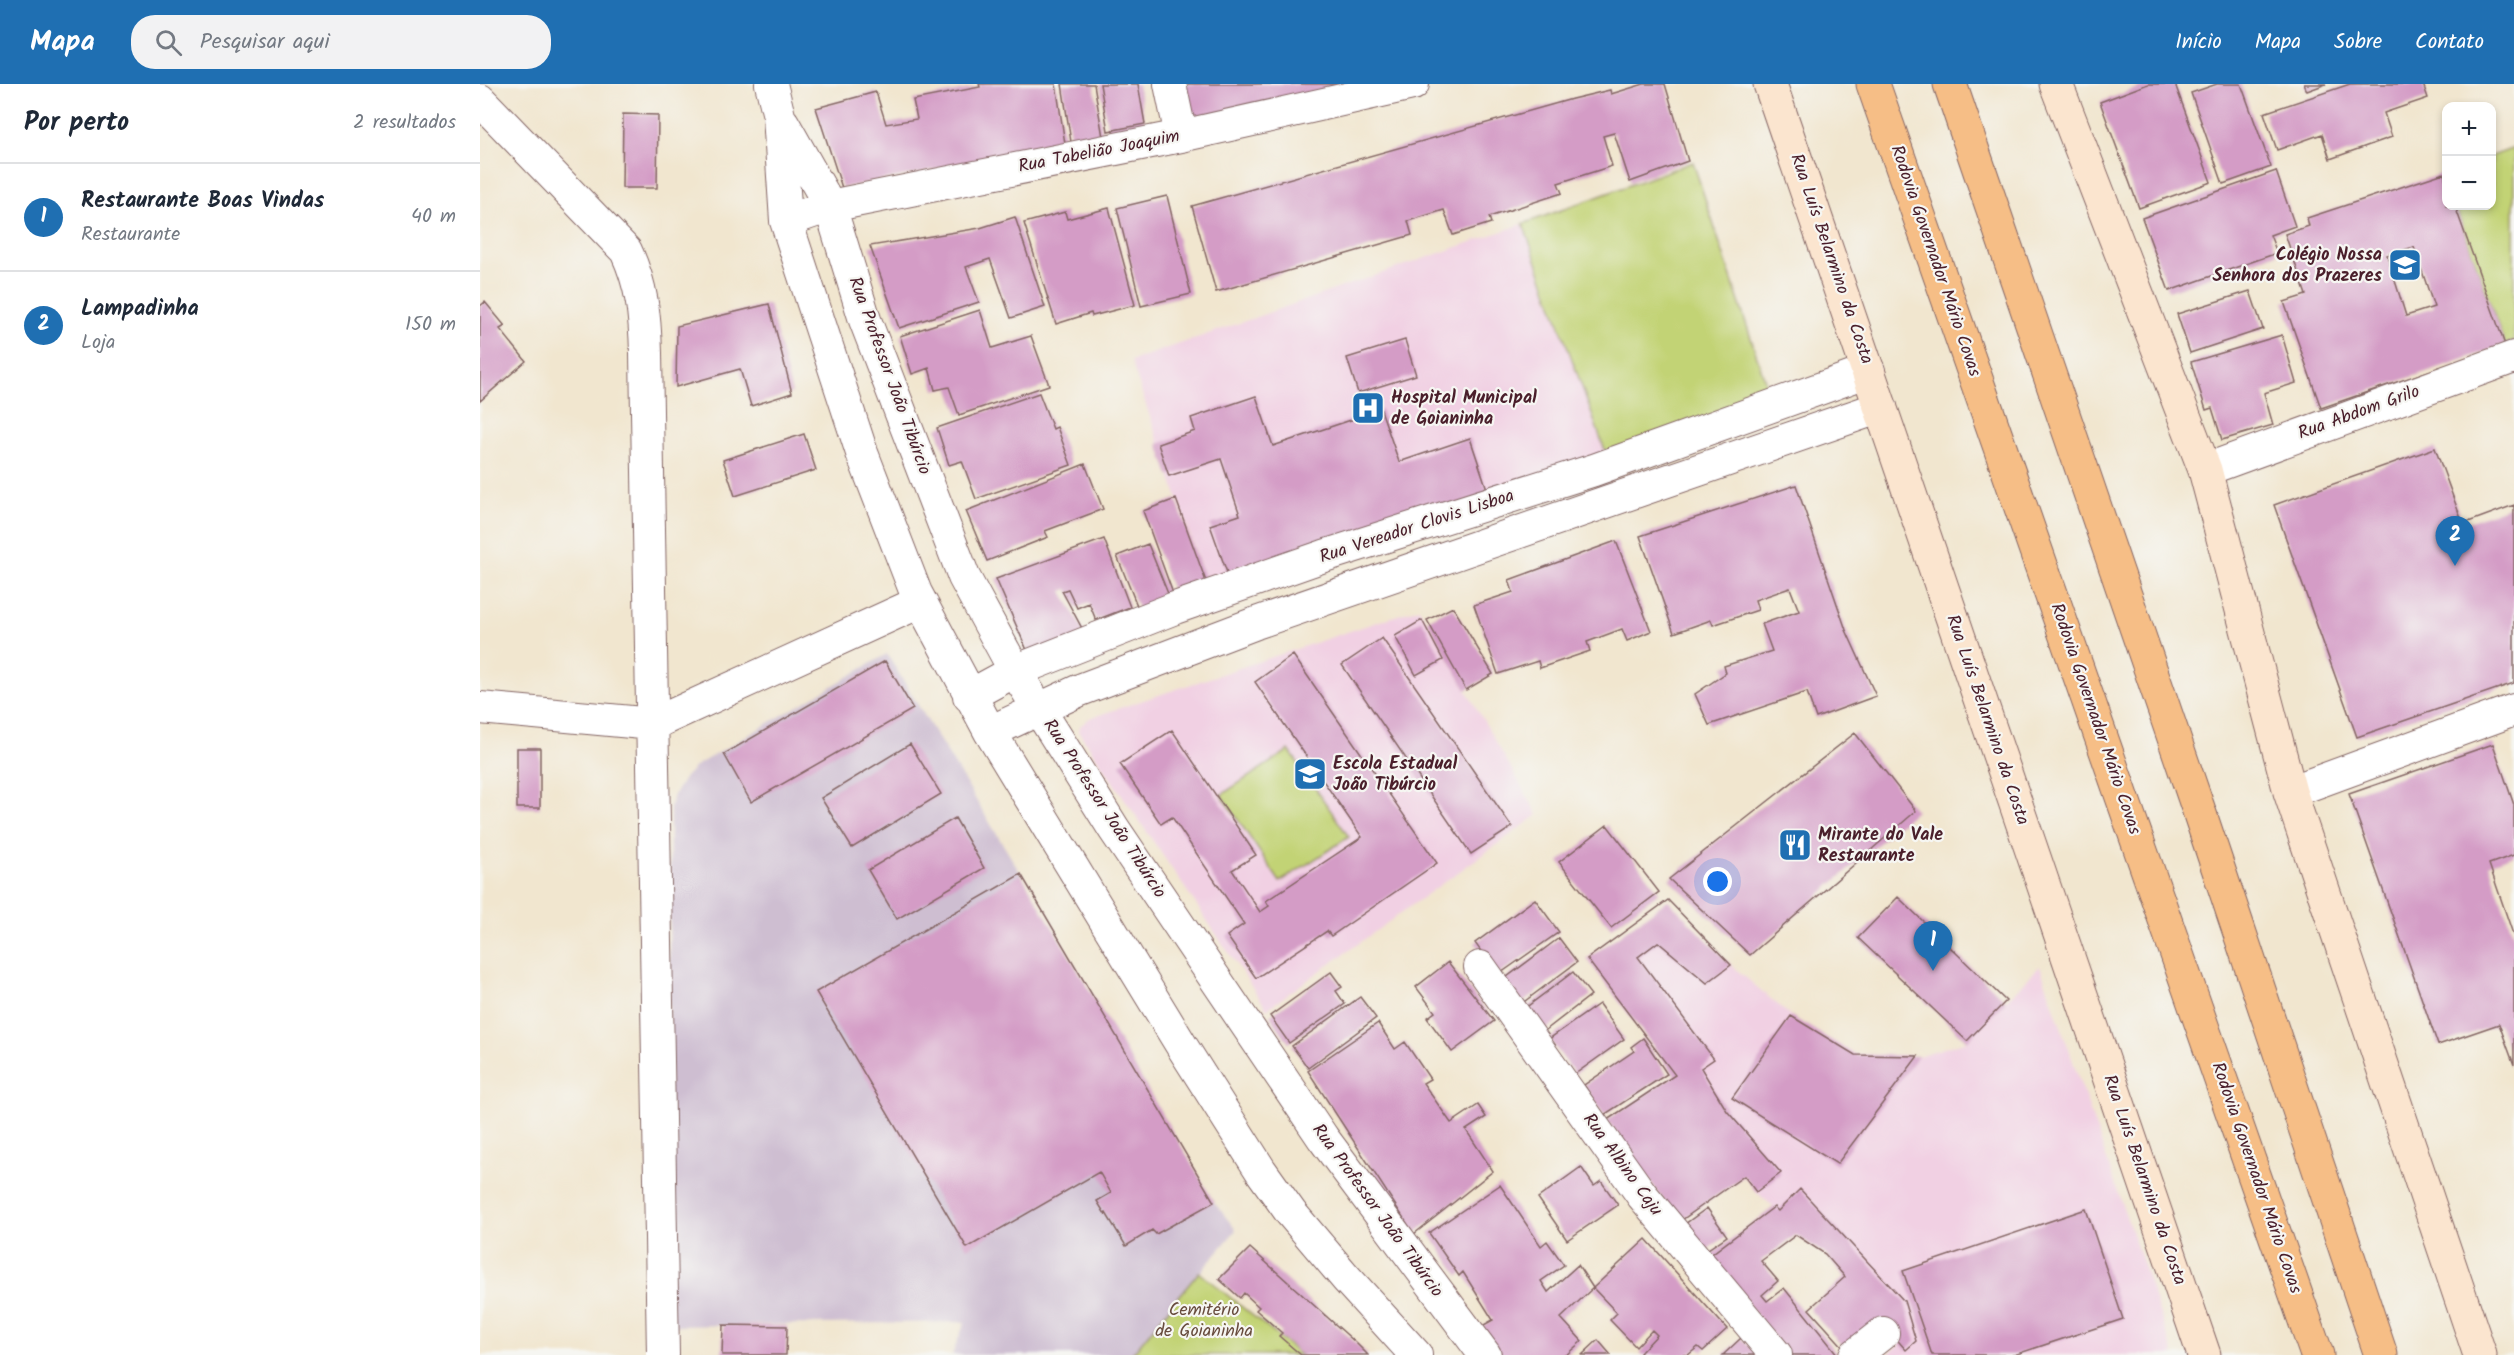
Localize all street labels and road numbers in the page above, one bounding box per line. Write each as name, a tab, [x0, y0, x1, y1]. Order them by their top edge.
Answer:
street label: Rua Tabelião Joaquim	[1016, 122, 1182, 182]
street label: Rodovia Governador Mário Covas	[1882, 141, 1988, 381]
street label: Rua Luís Belarmino da Costa	[1781, 150, 1881, 368]
street label: Rua Professor João Tibúrcio	[840, 273, 938, 479]
street label: Rua Abdom Grilo	[2294, 378, 2424, 448]
street label: Rua Vereador Clovis Lisboa	[1316, 482, 1518, 572]
street label: Rodovia Governador Mário Covas	[2042, 599, 2148, 839]
street label: Rua Luís Belarmino da Costa	[1937, 611, 2037, 829]
street label: Rua Professor João Tibúrcio	[1035, 713, 1173, 905]
street label: Rodovia Governador Mário Covas	[2203, 1058, 2309, 1298]
street label: Rua Luís Belarmino da Costa	[2094, 1071, 2194, 1289]
street label: Rua Albino Caju	[1575, 1107, 1670, 1223]
street label: Rua Professor João Tibúrcio	[1304, 1118, 1450, 1304]

